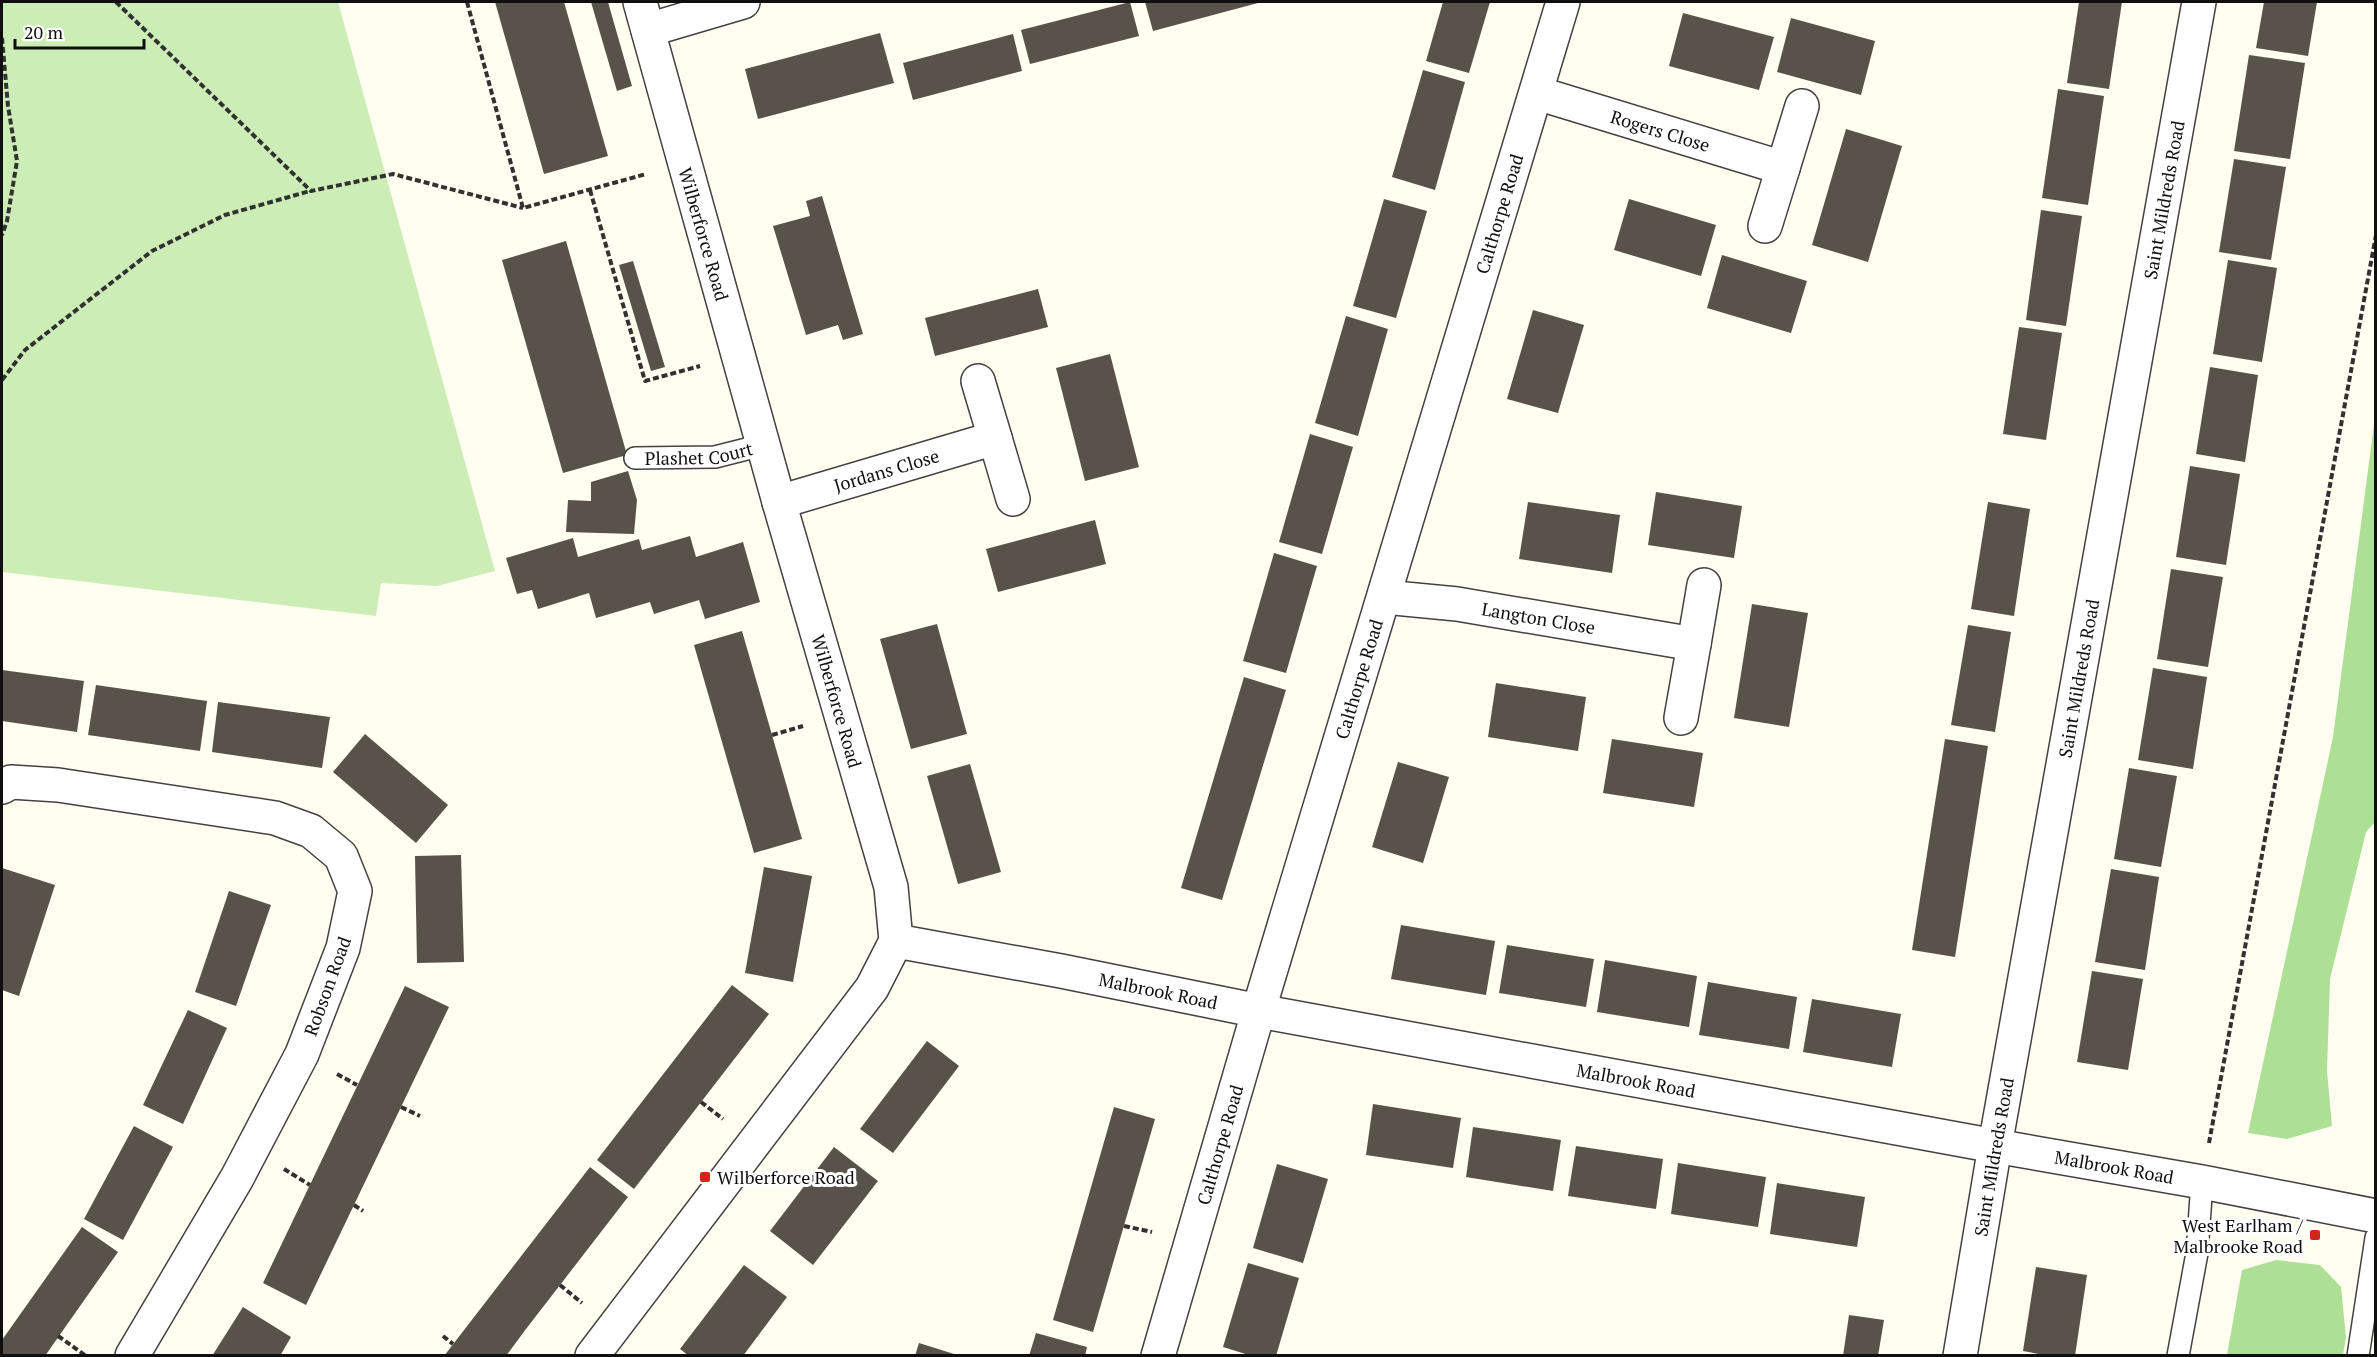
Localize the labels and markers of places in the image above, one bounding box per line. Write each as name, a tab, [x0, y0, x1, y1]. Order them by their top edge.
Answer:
place label: Wilberforce Road	[717, 1165, 855, 1189]
marker: Wilberforce Road	[698, 1170, 712, 1184]
place label: West Earlham / Malbrooke Road	[2174, 1213, 2304, 1258]
marker: West Earlham / Malbrooke Road	[2308, 1228, 2322, 1242]

